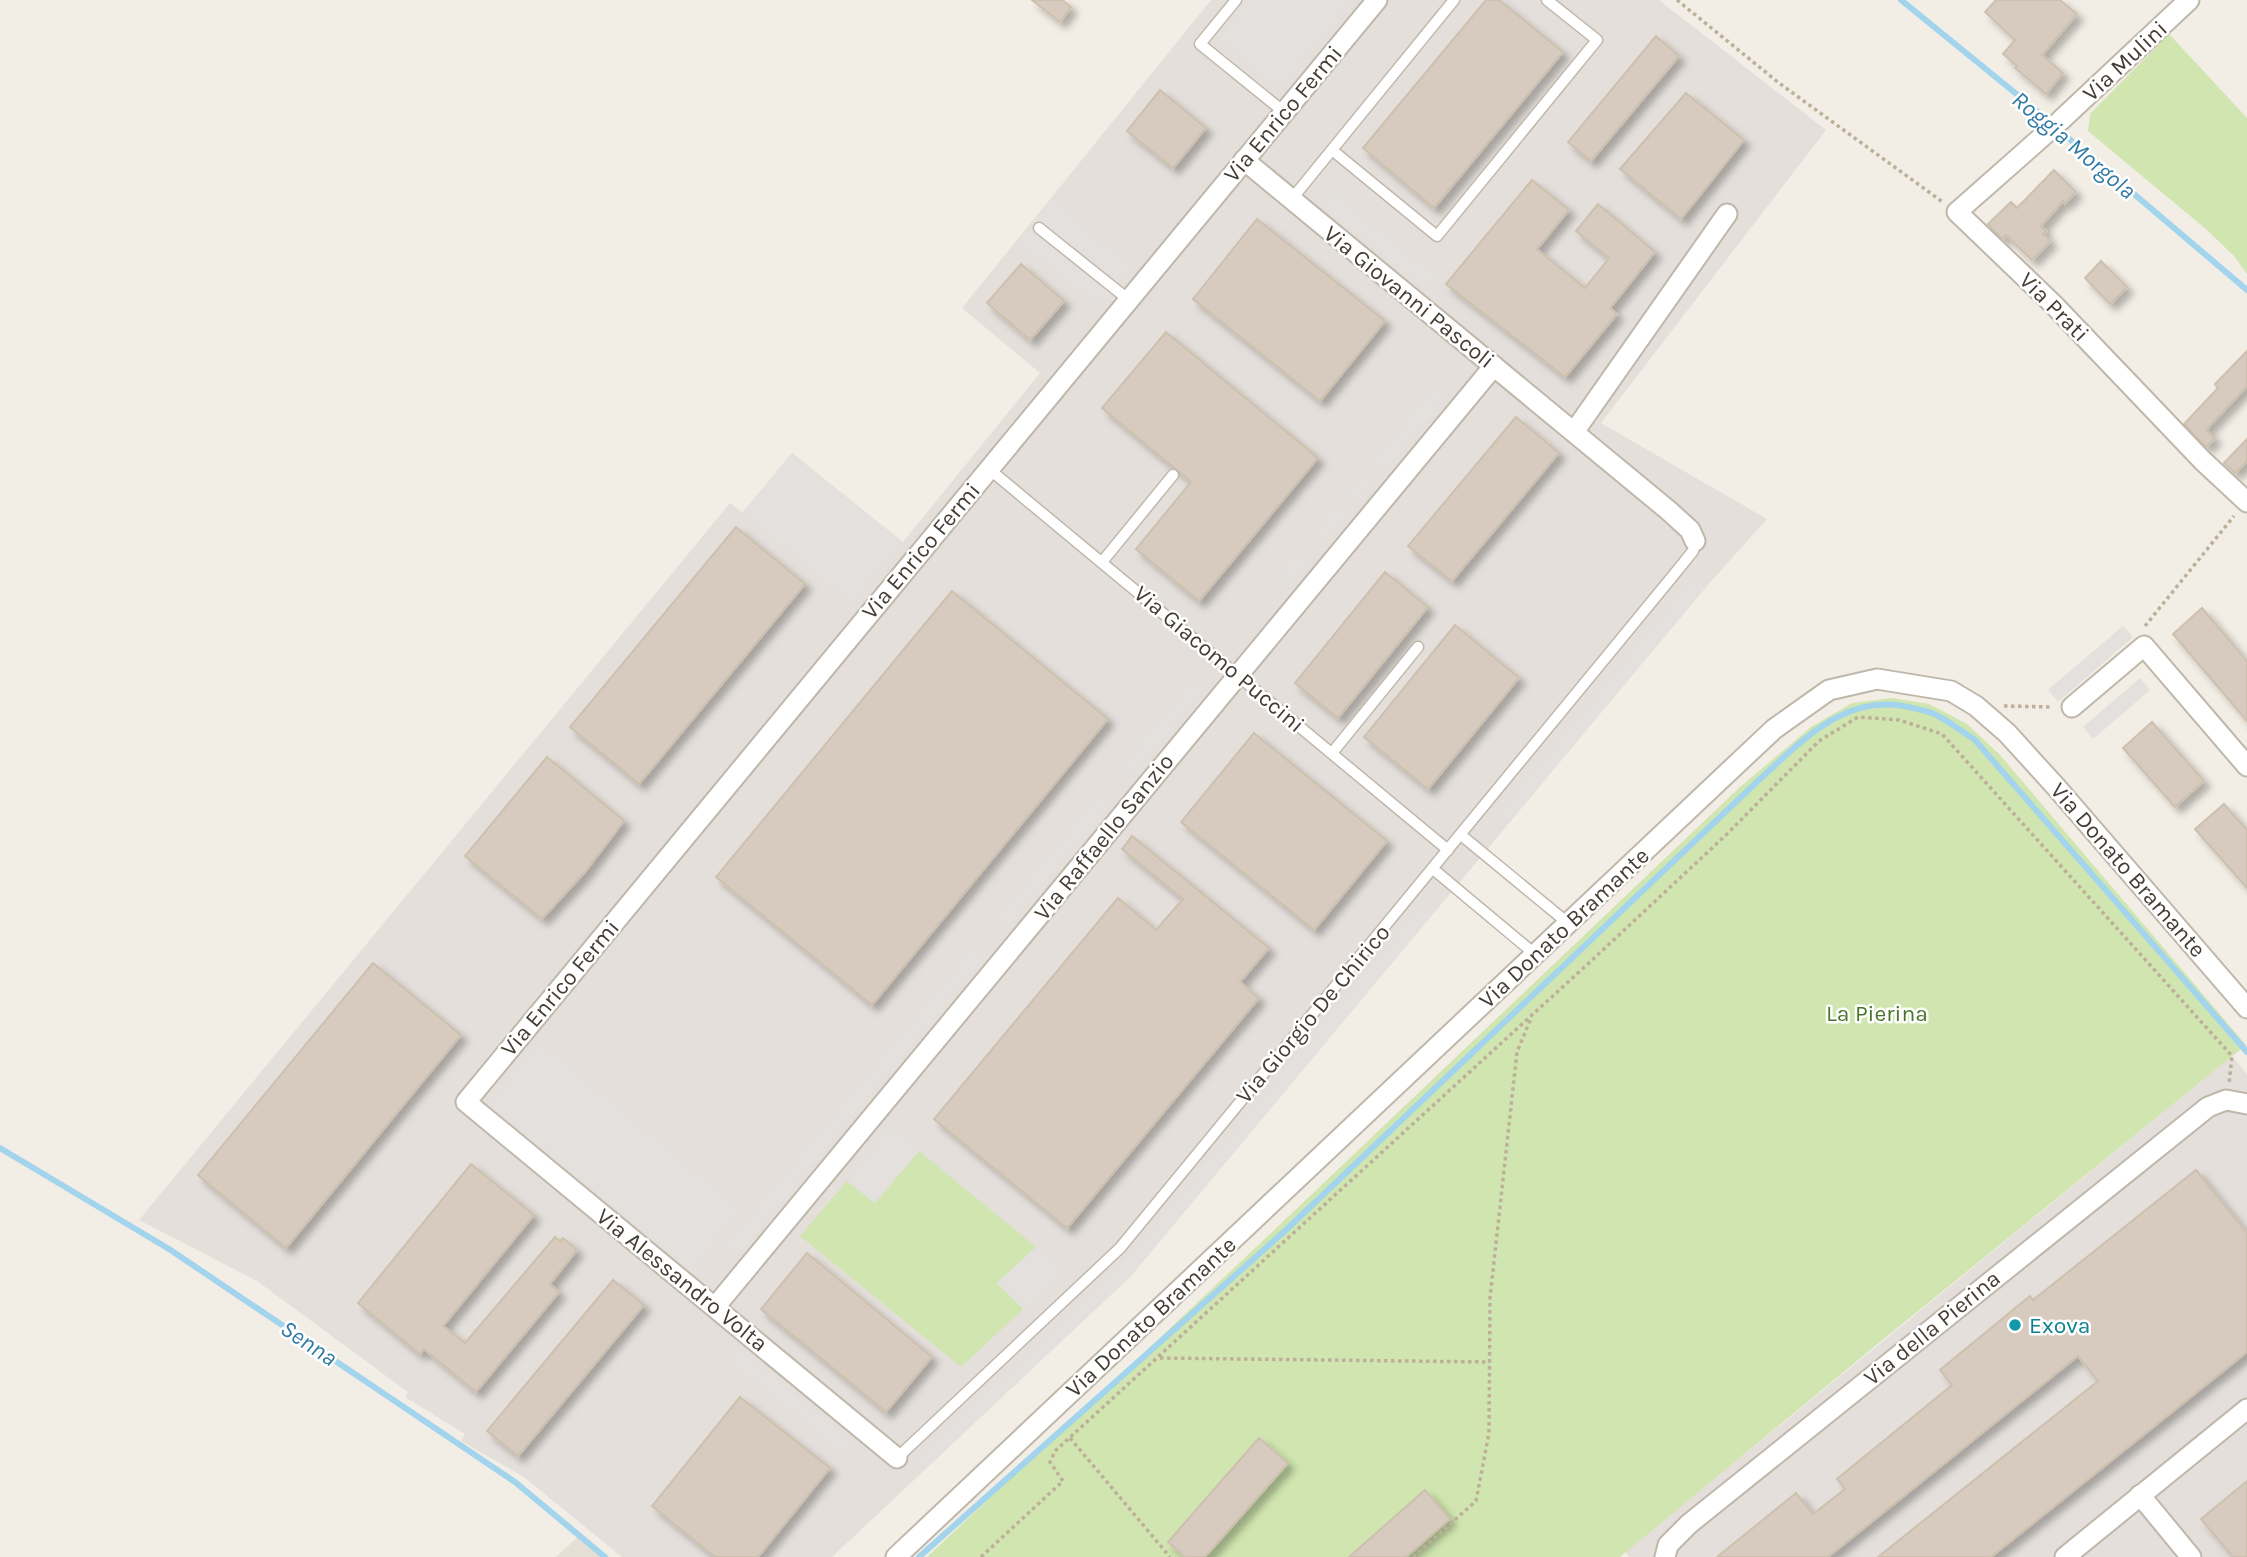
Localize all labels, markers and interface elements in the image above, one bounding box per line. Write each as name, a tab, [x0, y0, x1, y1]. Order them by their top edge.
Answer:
street label: Via Mulini	[2077, 15, 2173, 107]
street label: Via Enrico Fermi	[1218, 40, 1348, 188]
water label: Roggia Morgola	[2006, 85, 2142, 205]
street label: Via Giovanni Pascoli	[1318, 220, 1500, 374]
street label: Via Prati	[2014, 267, 2094, 347]
street label: Via Enrico Fermi	[856, 477, 986, 625]
street label: Via Giacomo Puccini	[1128, 580, 1310, 738]
street label: Via Raffaello Sanzio	[1029, 748, 1179, 926]
street label: Via Donato Bramante	[2045, 777, 2211, 963]
street label: Via Donato Bramante	[1473, 842, 1655, 1014]
street label: Via Enrico Fermi	[495, 914, 625, 1062]
street label: Via Giorgio De Chirico	[1230, 919, 1396, 1109]
park label: La Pierina	[1826, 1000, 1928, 1027]
street label: Via Alessandro Volta	[591, 1203, 773, 1357]
street label: Via Donato Bramante	[1060, 1231, 1242, 1403]
street label: Via della Pierina	[1858, 1265, 2006, 1391]
place label: Exova	[2029, 1312, 2090, 1339]
water label: Senna	[275, 1314, 343, 1372]
marker: Exova	[2007, 1317, 2023, 1333]

